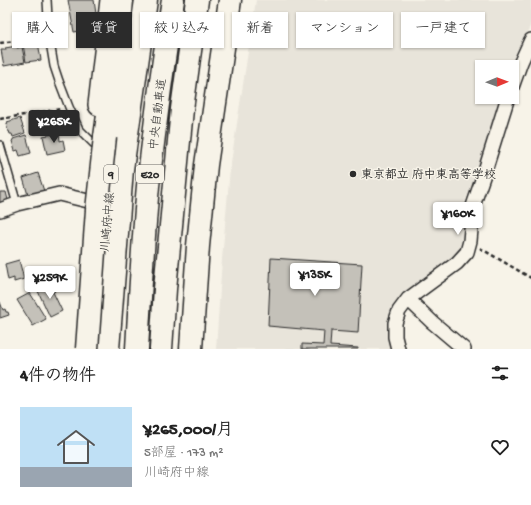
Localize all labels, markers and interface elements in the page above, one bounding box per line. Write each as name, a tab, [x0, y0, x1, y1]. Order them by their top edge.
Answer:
chip: 購入	[12, 12, 68, 48]
chip: 賃貸	[76, 12, 132, 48]
chip: 絞り込み	[140, 12, 224, 48]
chip: 新着	[232, 12, 288, 48]
chip: マンション	[296, 12, 393, 48]
chip: 一戸建て	[401, 12, 485, 48]
north arrow	[475, 60, 519, 104]
map controls	[475, 60, 519, 104]
street label: 中央自動車道	[147, 78, 170, 151]
pin: ¥265K	[26, 110, 82, 144]
text: ¥265K	[38, 115, 71, 130]
road number: 9	[104, 165, 118, 183]
road number: E20	[136, 165, 164, 183]
place label: 東京都立 府中東高等学校	[361, 168, 496, 183]
marker: 東京都立 府中東高等学校	[348, 169, 358, 179]
street label: 川崎府中線	[98, 192, 119, 253]
pin: ¥160K	[430, 202, 486, 236]
text: ¥160K	[442, 207, 474, 222]
pin: ¥135K	[287, 263, 343, 297]
pin: ¥259K	[22, 266, 78, 300]
text: ¥135K	[299, 268, 331, 283]
text: ¥259K	[34, 271, 66, 286]
icon: filters	[489, 362, 511, 384]
text: 4件の物件	[20, 367, 96, 387]
text: ¥265,000/月	[144, 421, 233, 441]
icon: home	[52, 423, 100, 471]
icon: heart	[489, 436, 511, 458]
text: 5部屋 · 173 m²	[144, 446, 223, 461]
text: 川崎府中線	[144, 466, 209, 481]

